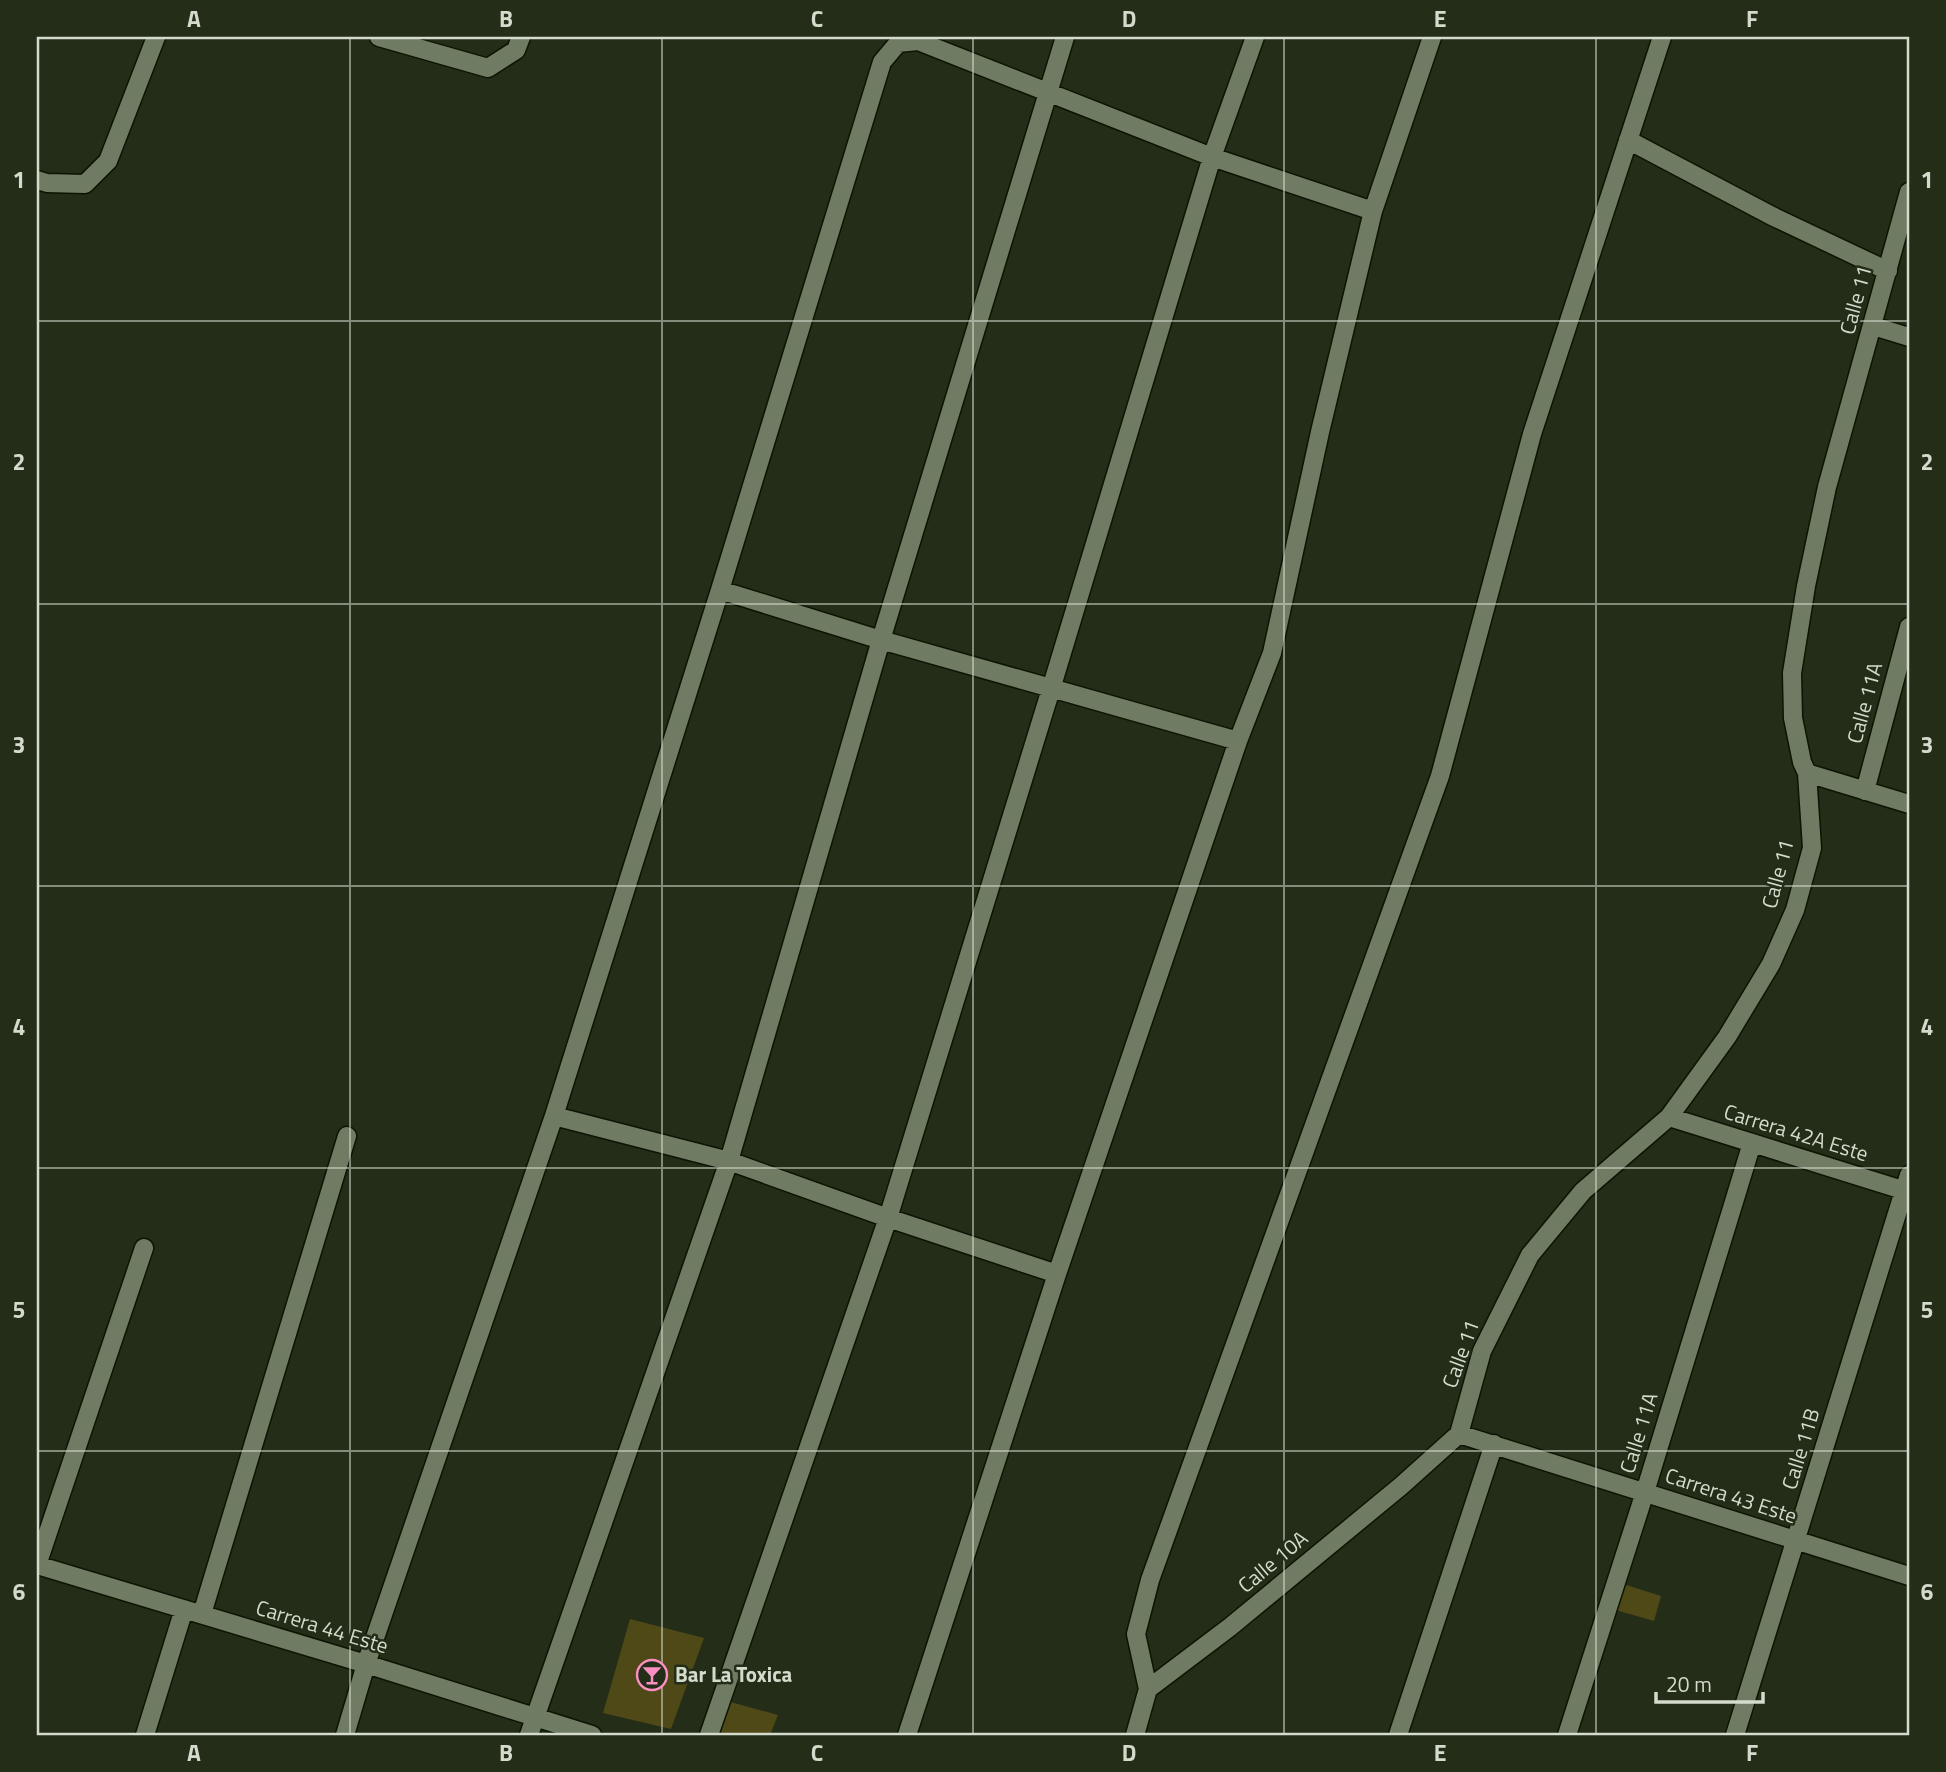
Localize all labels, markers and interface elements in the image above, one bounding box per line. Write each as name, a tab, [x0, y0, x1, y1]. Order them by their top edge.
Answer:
text: A	[187, 1, 201, 36]
text: B	[499, 1, 513, 36]
text: C	[811, 1, 823, 36]
text: D	[1122, 1, 1136, 36]
text: E	[1434, 1, 1446, 36]
text: F	[1746, 1, 1758, 36]
text: 1	[13, 162, 25, 197]
text: 1	[1921, 162, 1933, 197]
street label: Calle 11	[1830, 262, 1880, 338]
text: 2	[13, 444, 25, 479]
text: 2	[1921, 444, 1933, 479]
street label: Calle 11A	[1838, 658, 1890, 747]
text: 3	[13, 727, 25, 762]
text: 3	[1921, 727, 1933, 762]
street label: Calle 11	[1752, 836, 1802, 912]
text: 4	[13, 1009, 25, 1044]
text: 4	[1921, 1009, 1933, 1044]
street label: Carrera 42A Este	[1720, 1095, 1872, 1169]
text: 5	[13, 1292, 25, 1327]
text: 5	[1921, 1292, 1933, 1327]
street label: Calle 11	[1433, 1315, 1487, 1392]
street label: Calle 11A	[1611, 1388, 1666, 1477]
street label: Calle 11B	[1773, 1404, 1828, 1493]
street label: Carrera 43 Este	[1661, 1459, 1801, 1531]
street label: Calle 10A	[1230, 1522, 1315, 1600]
text: 6	[13, 1574, 26, 1609]
text: 6	[1921, 1574, 1934, 1609]
street label: Carrera 44 Este	[252, 1591, 392, 1661]
bar icon: Bar La Toxica	[635, 1658, 669, 1692]
place label: Bar La Toxica	[675, 1658, 793, 1690]
scale bar	[1656, 1660, 1762, 1704]
text: 20 m	[1666, 1668, 1712, 1700]
text: A	[187, 1735, 201, 1770]
text: B	[499, 1735, 513, 1770]
text: C	[811, 1735, 823, 1770]
text: D	[1122, 1735, 1136, 1770]
text: E	[1434, 1735, 1446, 1770]
text: F	[1746, 1735, 1758, 1770]

